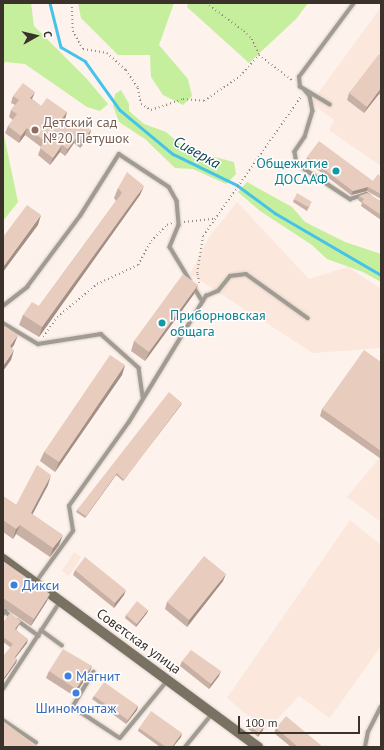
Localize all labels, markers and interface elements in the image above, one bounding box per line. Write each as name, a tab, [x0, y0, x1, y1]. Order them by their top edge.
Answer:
north arrow	[16, 16, 56, 56]
text: С	[41, 30, 55, 38]
place label: Детский сад №20 Петушок	[43, 114, 129, 146]
marker: Детский сад №20 Петушок	[30, 125, 40, 135]
water label: Сиверка	[170, 132, 224, 172]
place label: Общежитие ДОСААФ	[256, 155, 328, 188]
marker: Общежитие ДОСААФ	[331, 166, 341, 176]
place label: Приборновская общага	[170, 307, 266, 340]
marker: Приборновская общага	[157, 318, 167, 328]
place label: Дикси	[22, 577, 60, 593]
marker: Дикси	[9, 580, 19, 590]
street label: Советская улица	[93, 605, 185, 677]
place label: Магнит	[76, 668, 120, 684]
marker: Магнит	[63, 671, 73, 681]
marker: Шиномонтаж	[71, 688, 81, 698]
place label: Шиномонтаж	[36, 700, 116, 716]
scale bar	[240, 708, 362, 734]
text: 100 m	[245, 715, 278, 730]

